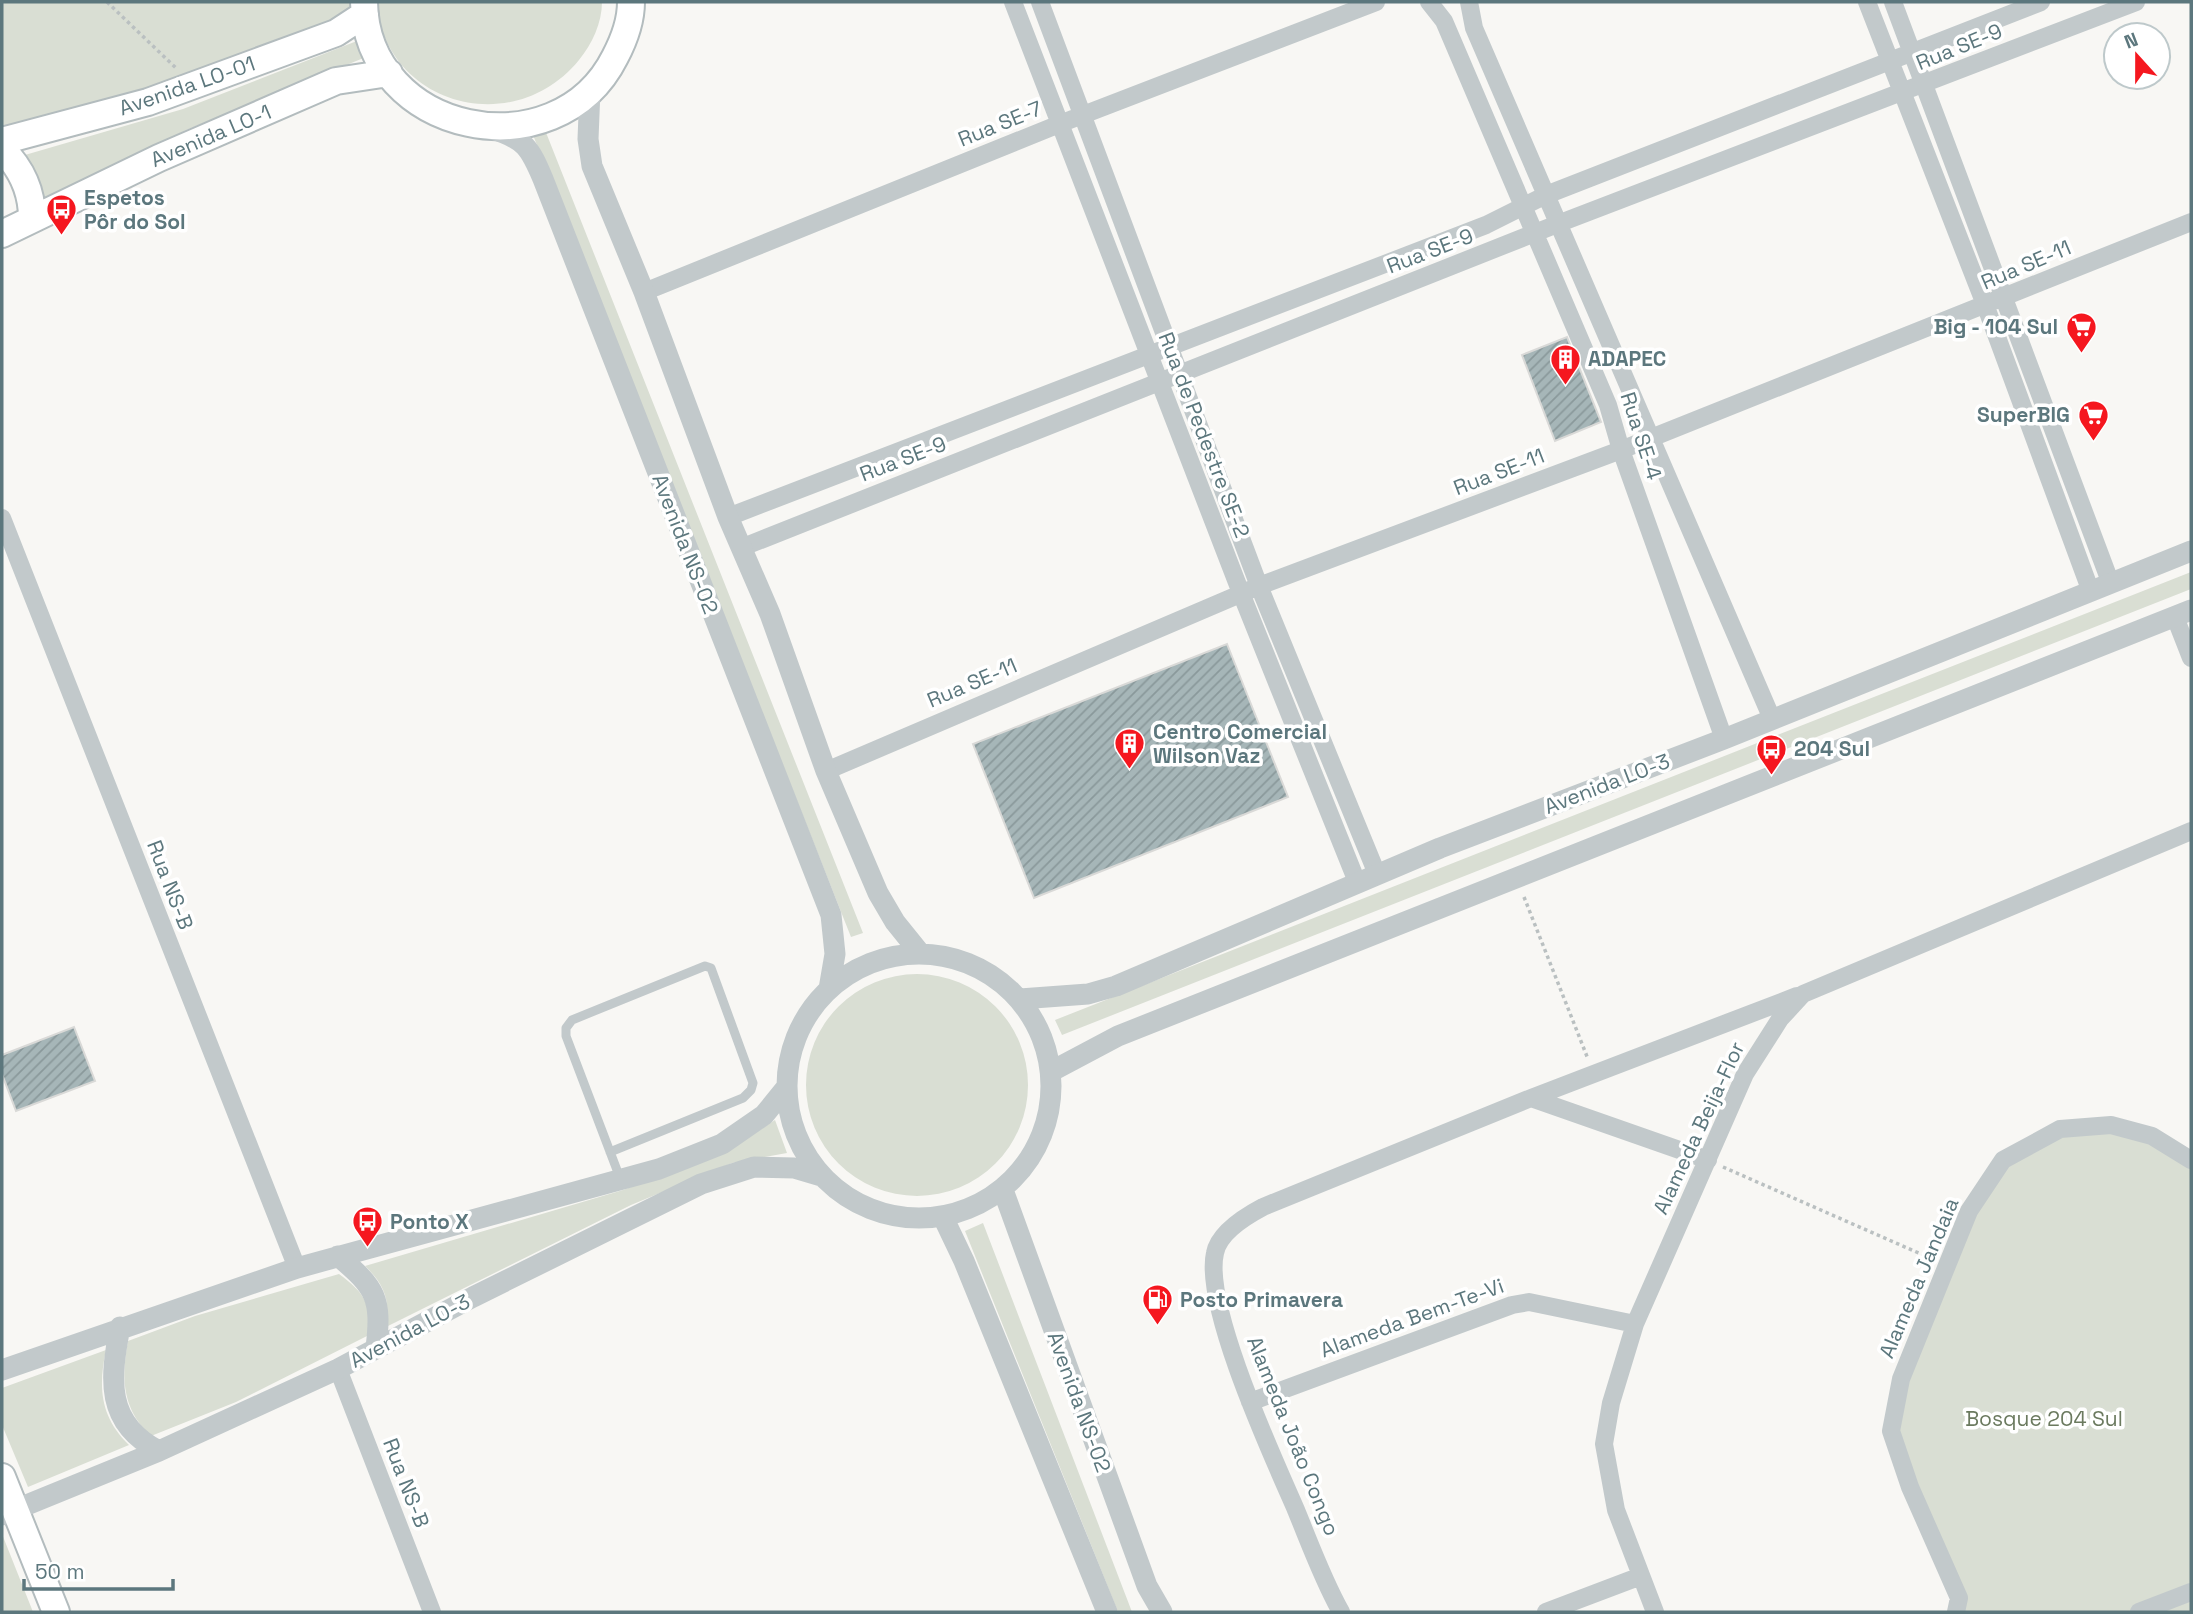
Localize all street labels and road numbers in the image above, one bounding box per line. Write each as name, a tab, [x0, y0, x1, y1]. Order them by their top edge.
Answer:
street label: Rua SE-9	[1912, 17, 2006, 76]
street label: Avenida LO-01	[115, 50, 258, 121]
street label: Rua SE-7	[954, 94, 1046, 153]
street label: Avenida LO-1	[146, 98, 275, 173]
street label: Rua SE-9	[1383, 222, 1477, 279]
street label: Rua SE-11	[1977, 234, 2075, 296]
street label: Rua de Pedestre SE-2	[1153, 328, 1256, 542]
street label: Rua SE-4	[1615, 388, 1668, 483]
street label: Rua SE-9	[856, 430, 950, 487]
street label: Rua SE-11	[1450, 442, 1548, 501]
street label: Avenida NS-02	[646, 470, 725, 618]
street label: Rua SE-11	[923, 652, 1021, 714]
street label: Avenida LO-3	[1540, 747, 1674, 820]
street label: Rua NS-B	[141, 836, 200, 933]
street label: Alameda Beija-Flor	[1647, 1037, 1750, 1218]
street label: Alameda Jandaia	[1873, 1194, 1965, 1362]
street label: Alameda Bem-Te-Vi	[1316, 1272, 1507, 1363]
street label: Avenida LO-3	[345, 1288, 475, 1374]
street label: Avenida NS-02	[1042, 1328, 1117, 1476]
street label: Alameda João Congo	[1241, 1332, 1346, 1540]
street label: Rua NS-B	[377, 1434, 436, 1531]

